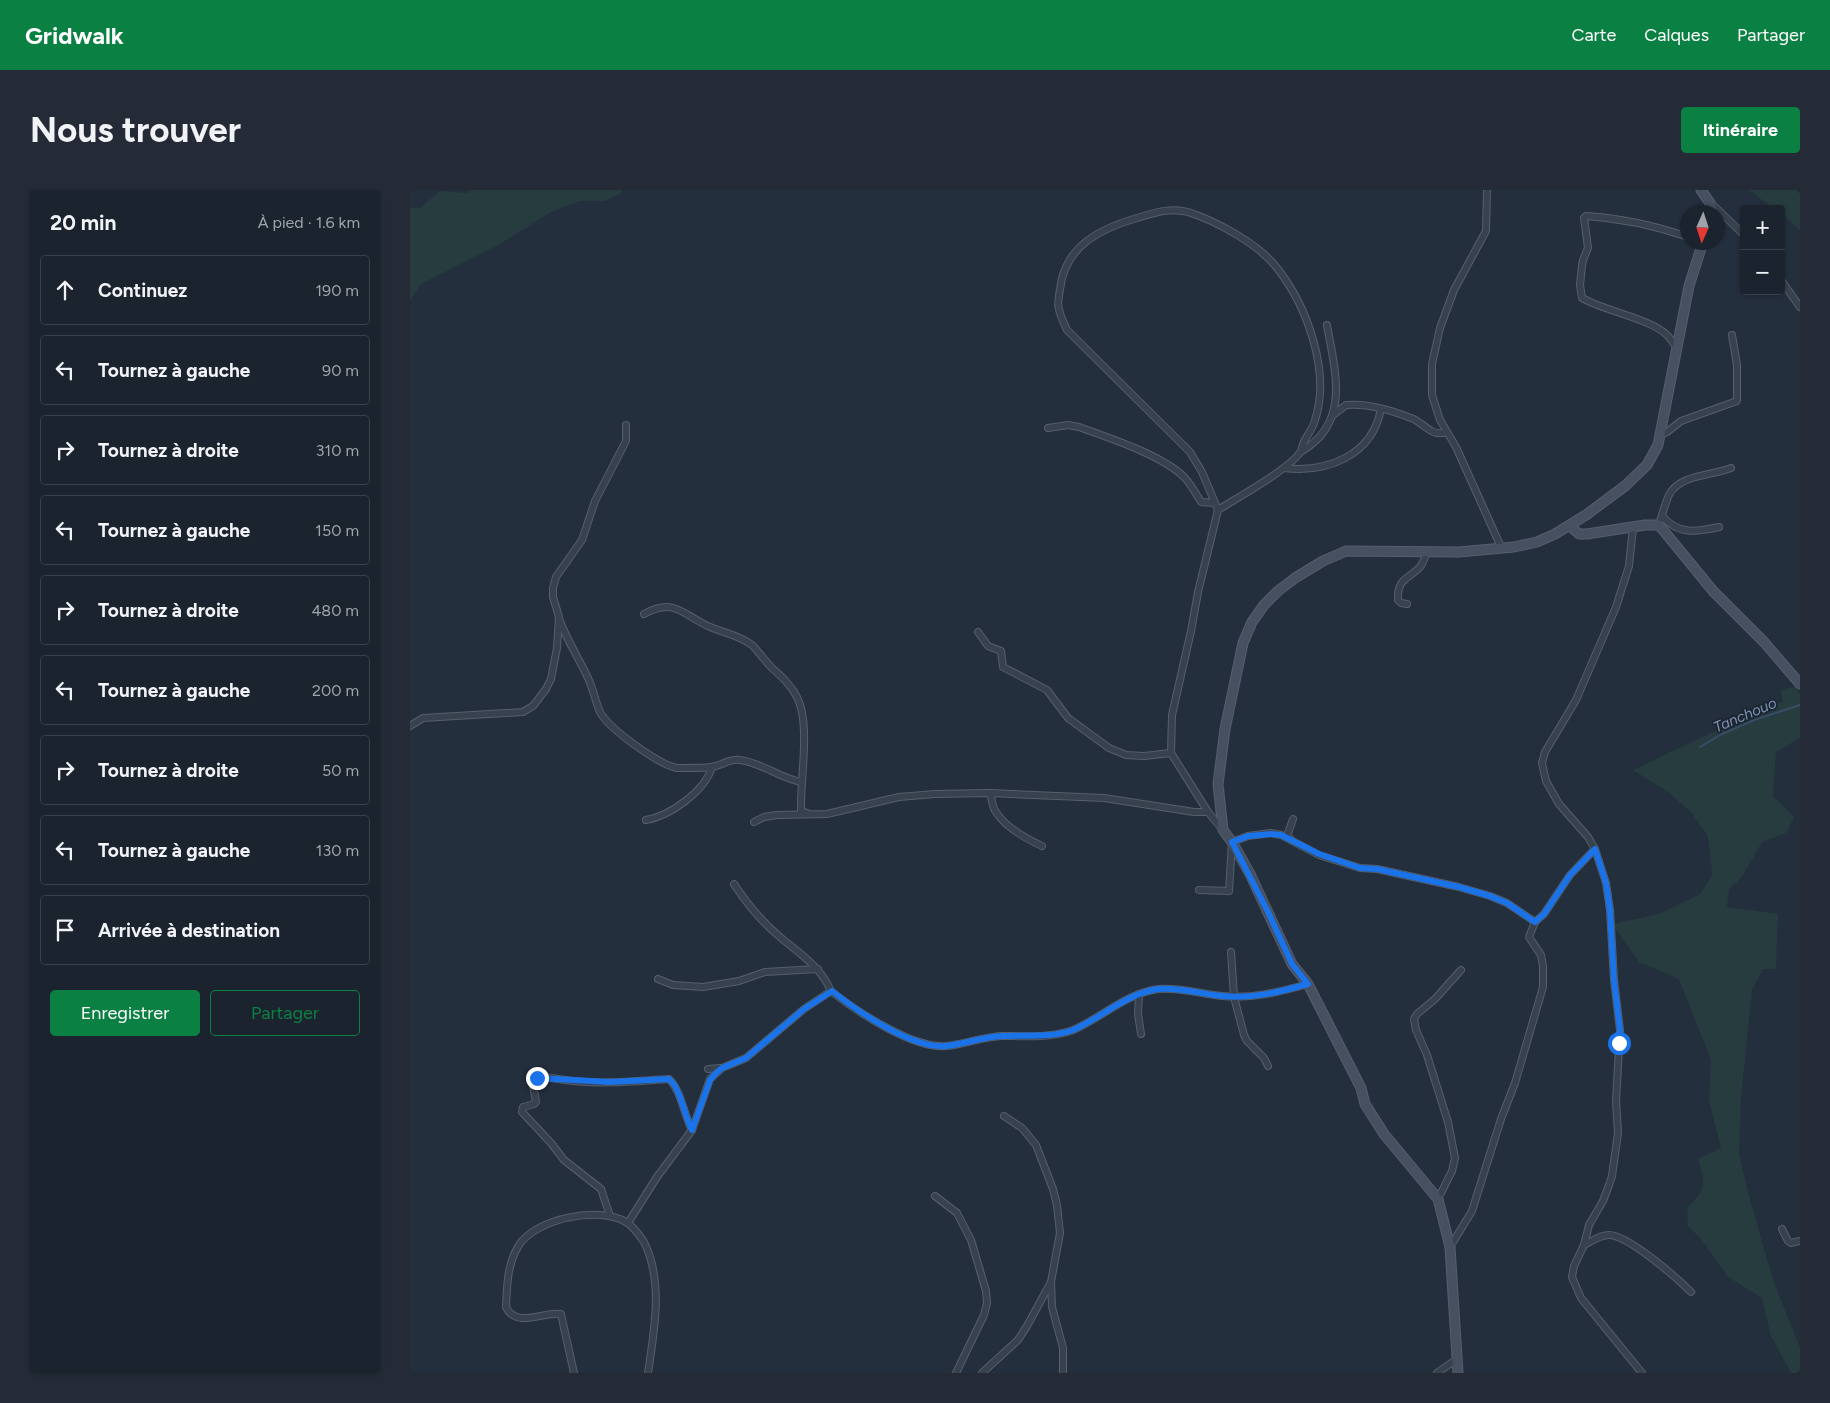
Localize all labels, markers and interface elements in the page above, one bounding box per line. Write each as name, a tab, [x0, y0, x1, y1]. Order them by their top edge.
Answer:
text: Gridwalk	[25, 21, 124, 50]
text: Carte	[1571, 24, 1616, 46]
text: Calques	[1644, 24, 1709, 46]
text: Partager	[1737, 24, 1805, 46]
button: Itinéraire	[1681, 107, 1800, 153]
text: Nous trouver	[30, 109, 241, 151]
north arrow	[1680, 205, 1725, 250]
map controls	[1740, 205, 1785, 295]
button: +	[1740, 205, 1785, 250]
text: 20 min	[50, 210, 117, 235]
text: À pied · 1.6 km	[258, 213, 360, 232]
button: −	[1740, 250, 1785, 295]
icon: ahead	[51, 276, 79, 304]
text: Continuez	[98, 279, 187, 302]
text: 190 m	[316, 281, 359, 300]
icon: left	[51, 356, 79, 384]
text: Tournez à gauche	[98, 359, 250, 382]
text: 90 m	[322, 361, 359, 380]
icon: right	[51, 436, 79, 464]
text: Tournez à droite	[98, 439, 239, 462]
text: 310 m	[316, 441, 359, 460]
icon: left	[51, 516, 79, 544]
text: Tournez à gauche	[98, 519, 250, 542]
text: 150 m	[315, 521, 359, 540]
icon: right	[51, 596, 79, 624]
text: Tournez à droite	[98, 599, 239, 622]
text: 480 m	[311, 601, 359, 620]
icon: left	[51, 676, 79, 704]
text: Tournez à gauche	[98, 679, 250, 702]
text: 200 m	[312, 681, 359, 700]
water label: Tanchouo	[1711, 694, 1780, 736]
icon: right	[51, 756, 79, 784]
text: Tournez à droite	[98, 759, 239, 782]
text: 50 m	[322, 761, 359, 780]
icon: left	[51, 836, 79, 864]
text: Tournez à gauche	[98, 839, 250, 862]
text: 130 m	[316, 841, 359, 860]
icon: arrive	[51, 916, 79, 944]
text: Arrivée à destination	[98, 919, 280, 942]
button: Enregistrer	[50, 990, 200, 1036]
button: Partager	[210, 990, 360, 1036]
route start	[1608, 1032, 1631, 1055]
route end	[526, 1067, 549, 1090]

